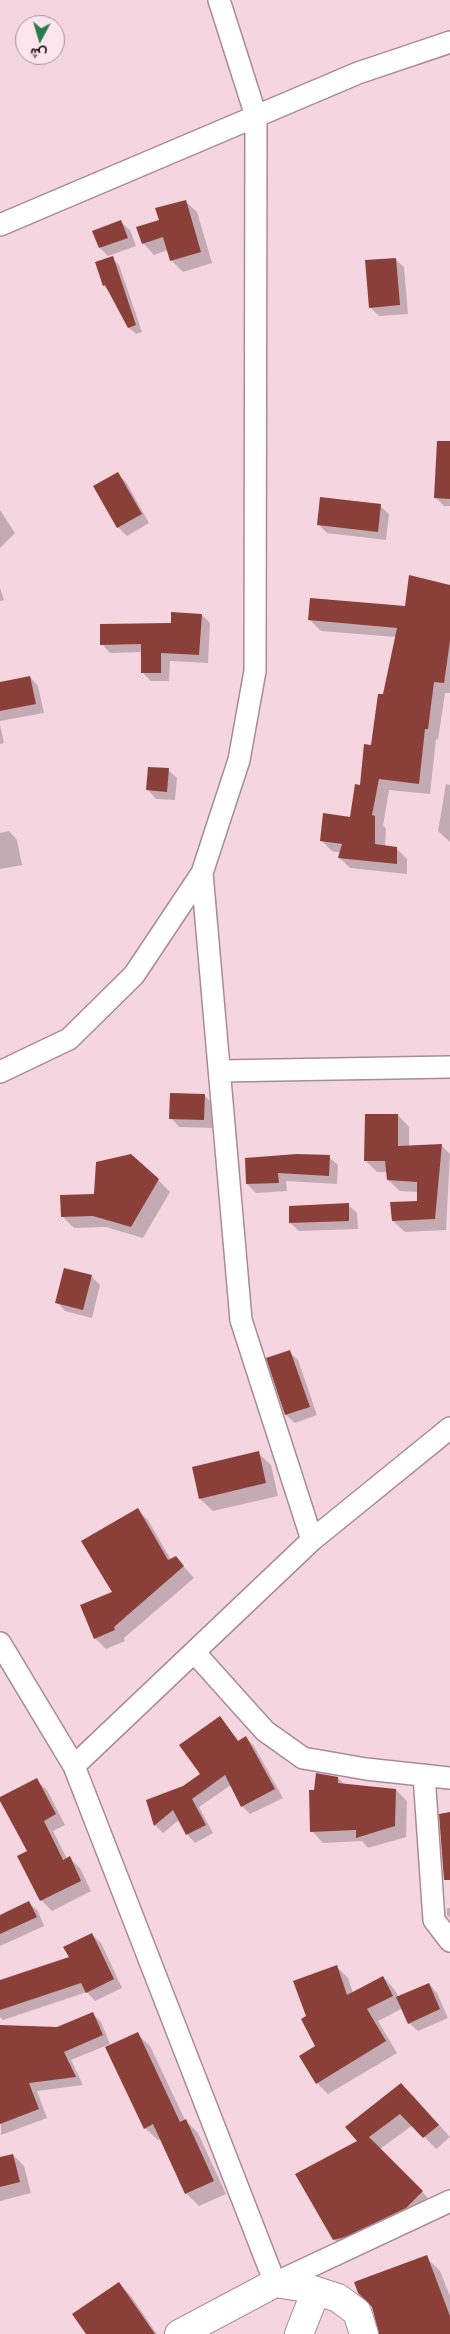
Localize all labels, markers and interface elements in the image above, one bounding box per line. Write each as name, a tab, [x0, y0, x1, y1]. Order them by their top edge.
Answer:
north arrow	[15, 15, 65, 65]
text: ش	[29, 45, 48, 64]

